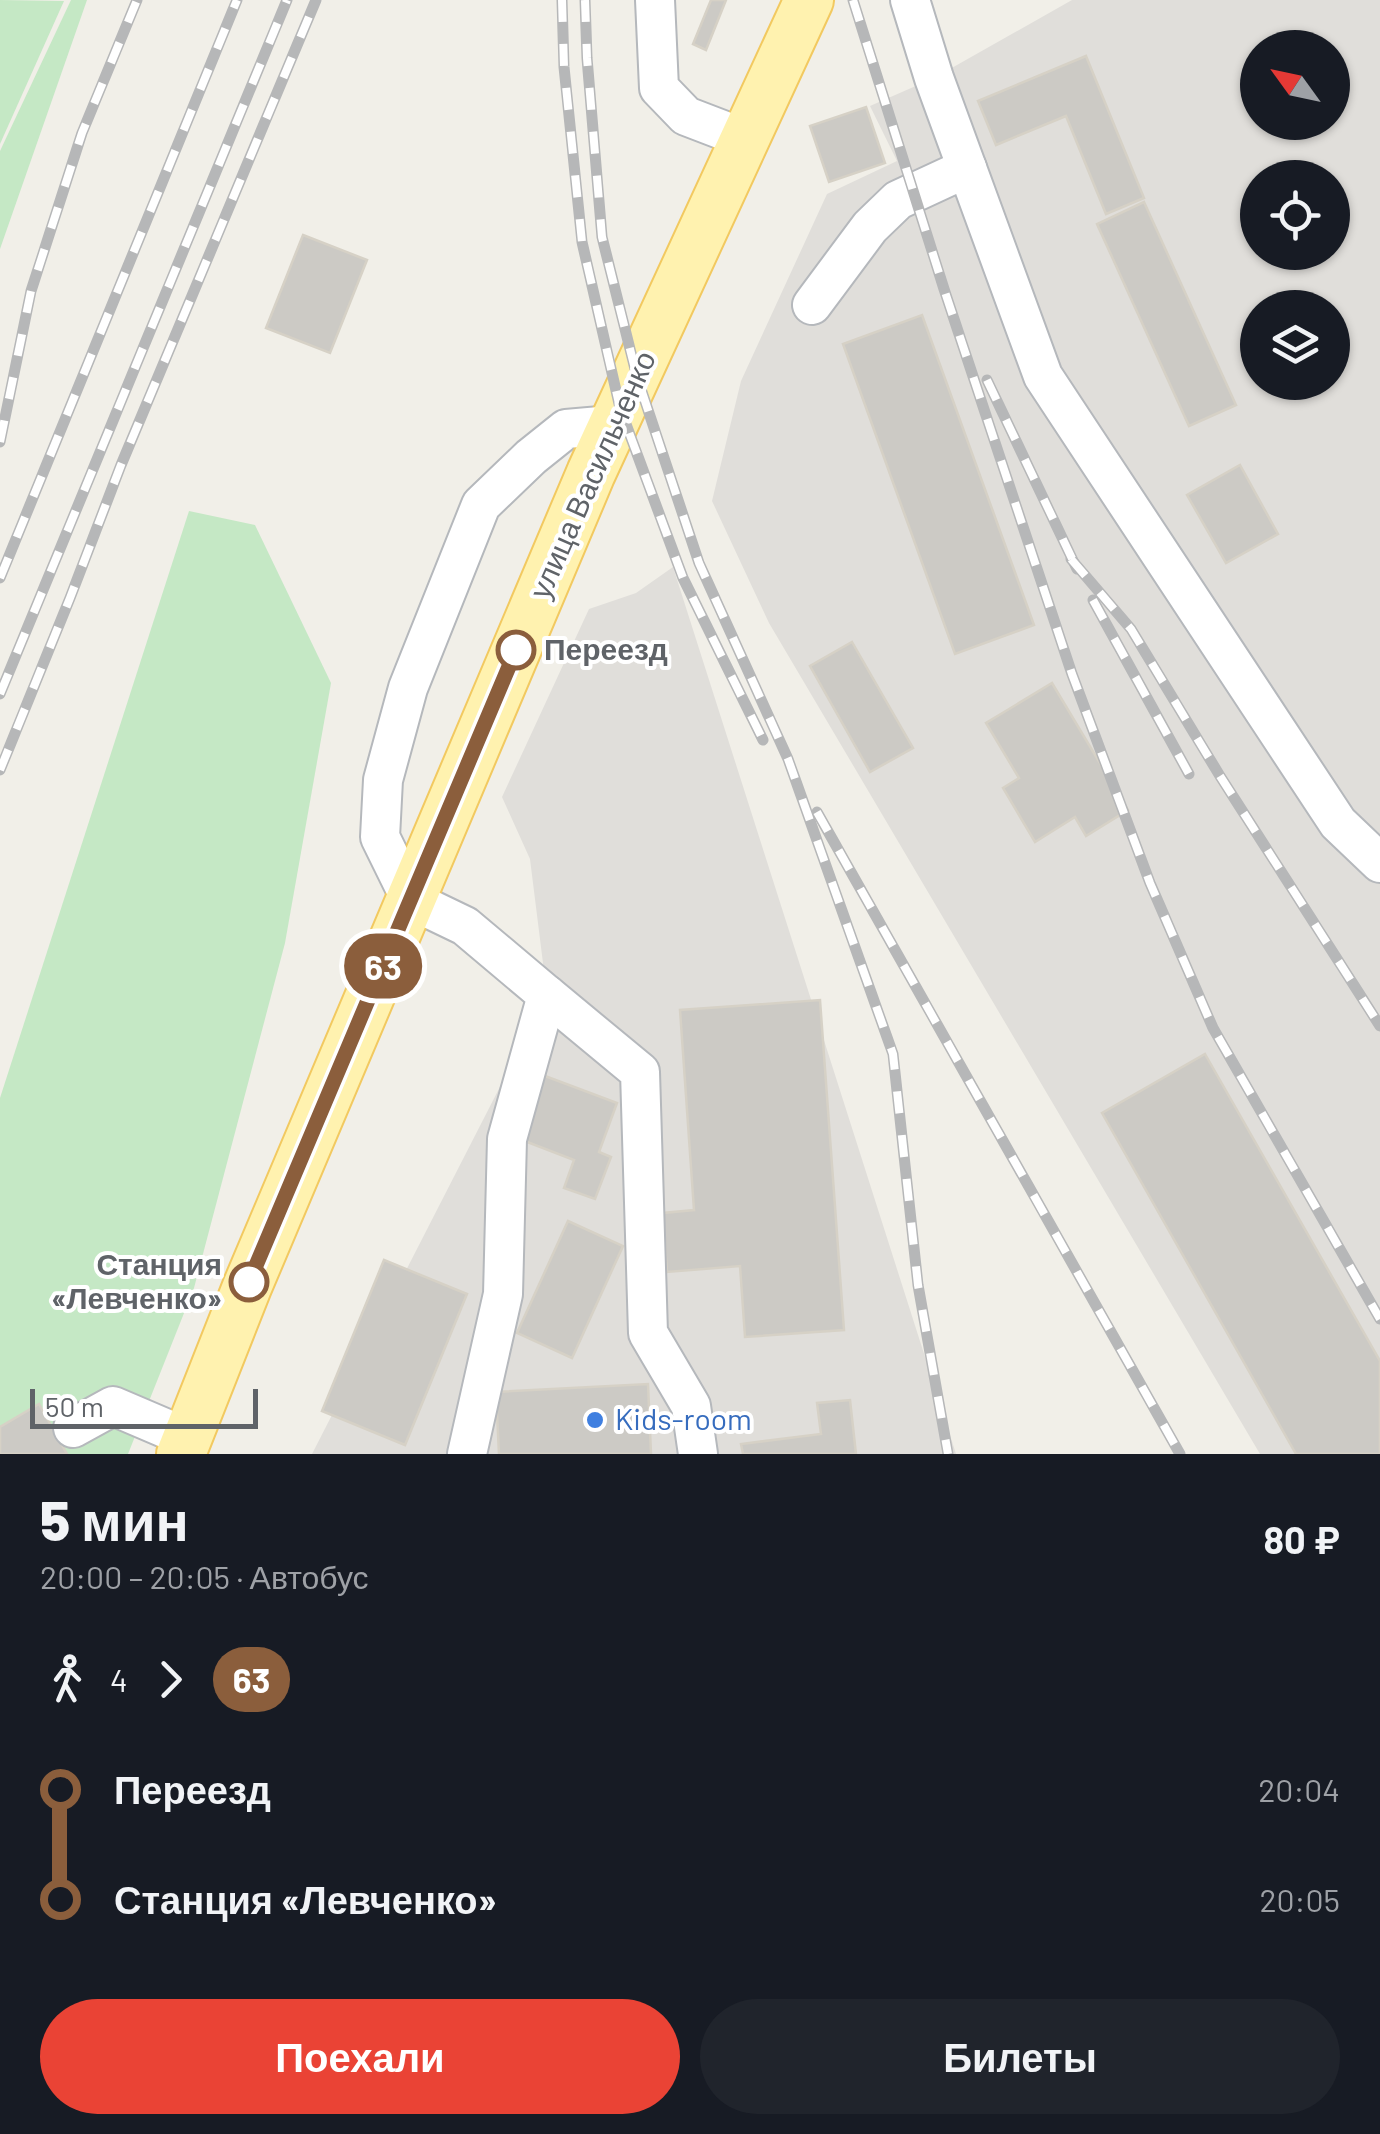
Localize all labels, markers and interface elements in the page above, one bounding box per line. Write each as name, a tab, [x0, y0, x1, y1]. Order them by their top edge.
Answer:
north arrow	[1240, 30, 1350, 140]
map controls	[1240, 30, 1350, 400]
button: locate	[1240, 160, 1350, 270]
button: layers	[1240, 290, 1350, 400]
street label: улица Васильченко	[520, 345, 662, 604]
place label: Переезд	[544, 630, 668, 666]
marker: Переезд	[497, 631, 535, 669]
line badge: 63	[338, 934, 428, 998]
text: 63	[364, 945, 402, 987]
place label: Станция «Левченко»	[51, 1245, 222, 1315]
marker: Станция «Левченко»	[230, 1263, 268, 1301]
scale bar	[30, 1384, 258, 1428]
text: 50 m	[45, 1389, 104, 1423]
place label: Kids-room	[615, 1400, 752, 1436]
marker: Kids-room	[584, 1409, 606, 1431]
text: 5 мин	[40, 1486, 189, 1552]
text: 80 ₽	[1264, 1516, 1340, 1562]
text: 20:00 – 20:05 · Автобус	[40, 1557, 369, 1595]
icon: walk	[40, 1652, 95, 1707]
icon: forward	[143, 1652, 198, 1707]
text: 63	[233, 1658, 270, 1700]
text: 4	[110, 1660, 128, 1698]
text: Переезд	[114, 1766, 271, 1812]
text: 20:04	[1258, 1770, 1340, 1808]
text: Станция «Левченко»	[114, 1876, 497, 1922]
text: 20:05	[1259, 1880, 1340, 1918]
button: Поехали	[40, 1999, 680, 2114]
button: Билеты	[700, 1999, 1340, 2114]

